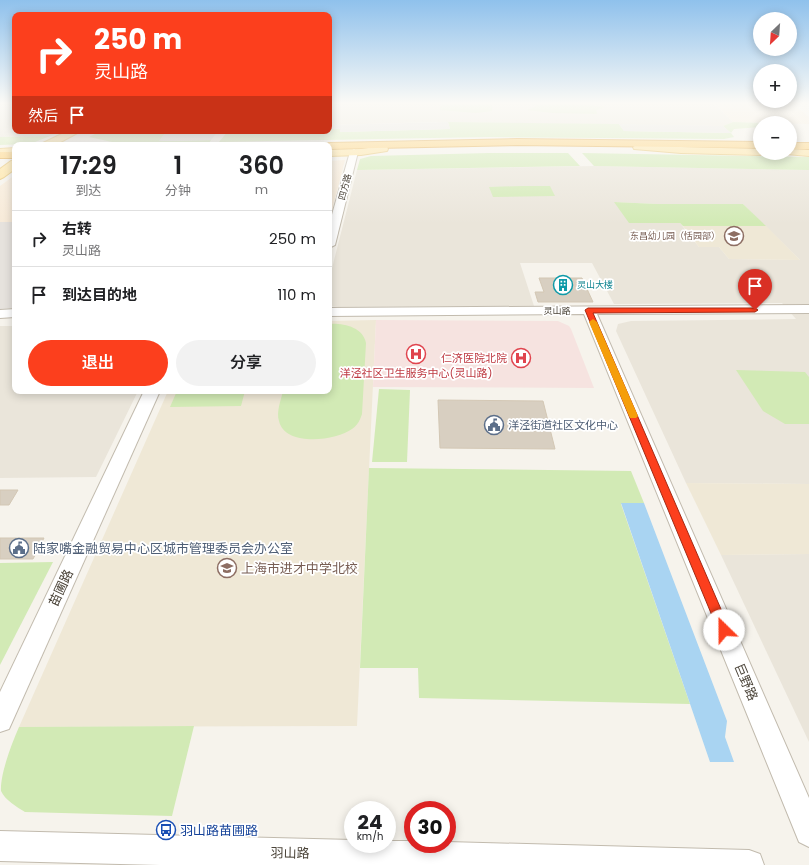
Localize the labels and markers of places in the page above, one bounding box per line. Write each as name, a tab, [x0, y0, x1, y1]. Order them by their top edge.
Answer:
school or university icon: 东昌幼儿园（恬园部）	[723, 225, 745, 247]
place label: 东昌幼儿园（恬园部）	[630, 230, 720, 242]
pin	[738, 269, 772, 310]
building icon: 灵山大楼	[552, 274, 574, 296]
place label: 灵山大楼	[577, 279, 613, 291]
hospital icon: 洋泾社区卫生服务中心(灵山路)	[405, 343, 427, 365]
hospital icon: 仁济医院北院	[510, 347, 532, 369]
place label: 仁济医院北院	[441, 350, 507, 366]
place label: 洋泾社区卫生服务中心(灵山路)	[340, 365, 493, 381]
public building icon: 洋泾街道社区文化中心	[483, 414, 505, 436]
place label: 洋泾街道社区文化中心	[508, 417, 618, 433]
public building icon: 陆家嘴金融贸易中心区城市管理委员会办公室	[8, 537, 30, 559]
place label: 陆家嘴金融贸易中心区城市管理委员会办公室	[33, 539, 293, 558]
school or university icon: 上海市进才中学北校	[216, 557, 238, 579]
place label: 上海市进才中学北校	[241, 559, 358, 578]
bus stop icon: 羽山路苗圃路	[155, 819, 177, 841]
place label: 羽山路苗圃路	[180, 821, 258, 840]

